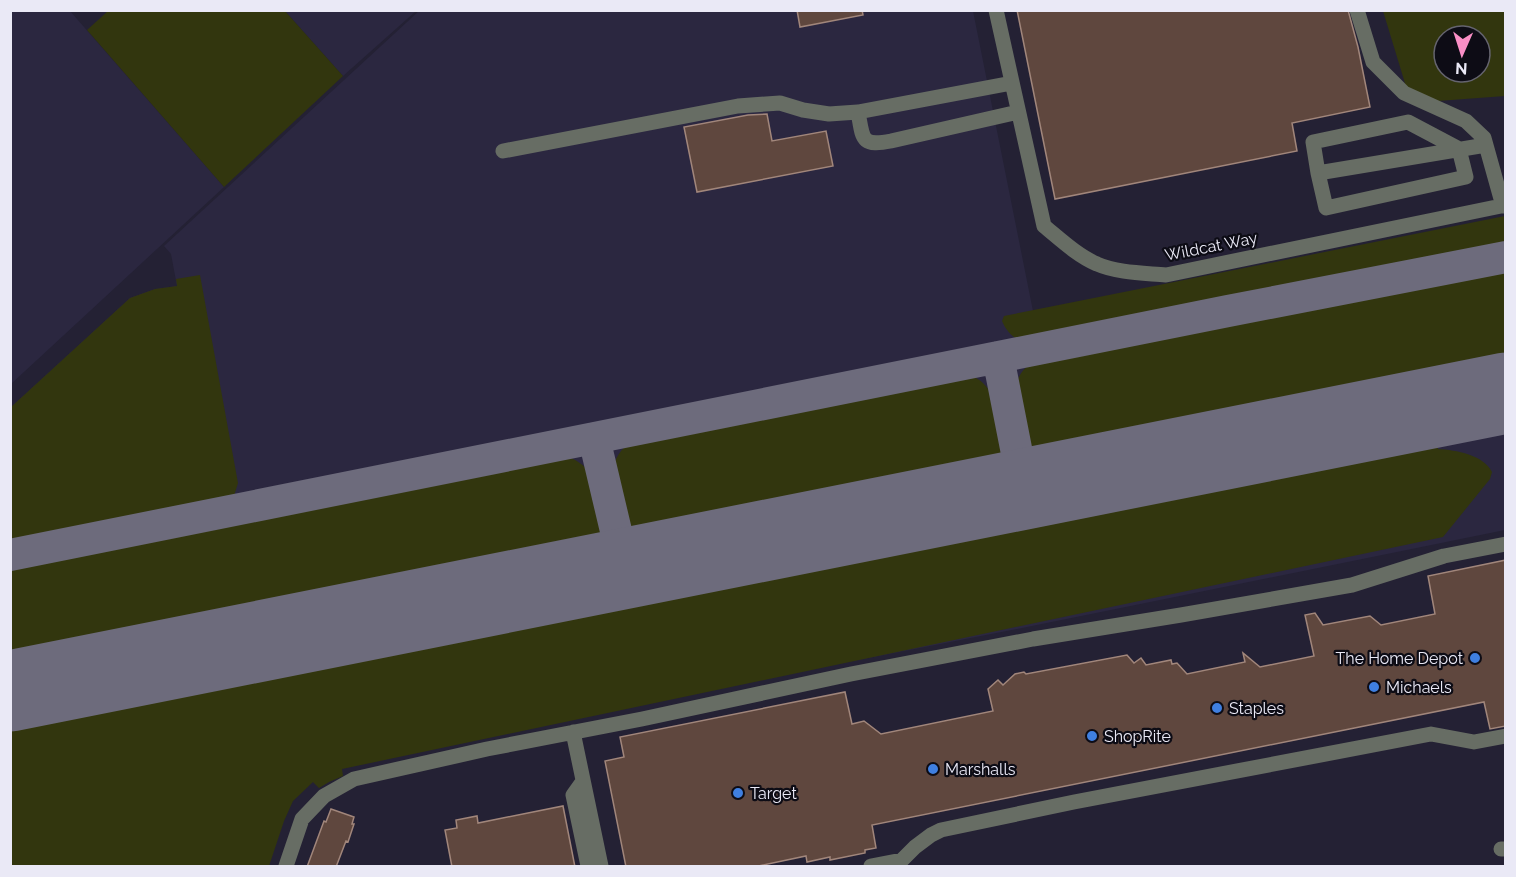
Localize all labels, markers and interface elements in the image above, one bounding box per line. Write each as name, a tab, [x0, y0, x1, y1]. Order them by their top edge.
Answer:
north arrow	[1432, 24, 1492, 84]
text: N	[1455, 59, 1468, 78]
street label: Wildcat Way	[1163, 228, 1259, 265]
place label: The Home Depot	[1336, 649, 1464, 668]
marker: The Home Depot	[1468, 651, 1482, 665]
place label: Michaels	[1386, 678, 1452, 697]
marker: Michaels	[1367, 680, 1381, 694]
place label: Staples	[1229, 699, 1284, 718]
marker: Staples	[1210, 701, 1224, 715]
place label: ShopRite	[1104, 727, 1171, 746]
marker: ShopRite	[1085, 729, 1099, 743]
place label: Marshalls	[945, 760, 1016, 779]
marker: Marshalls	[926, 762, 940, 776]
place label: Target	[750, 784, 797, 803]
marker: Target	[731, 786, 745, 800]

